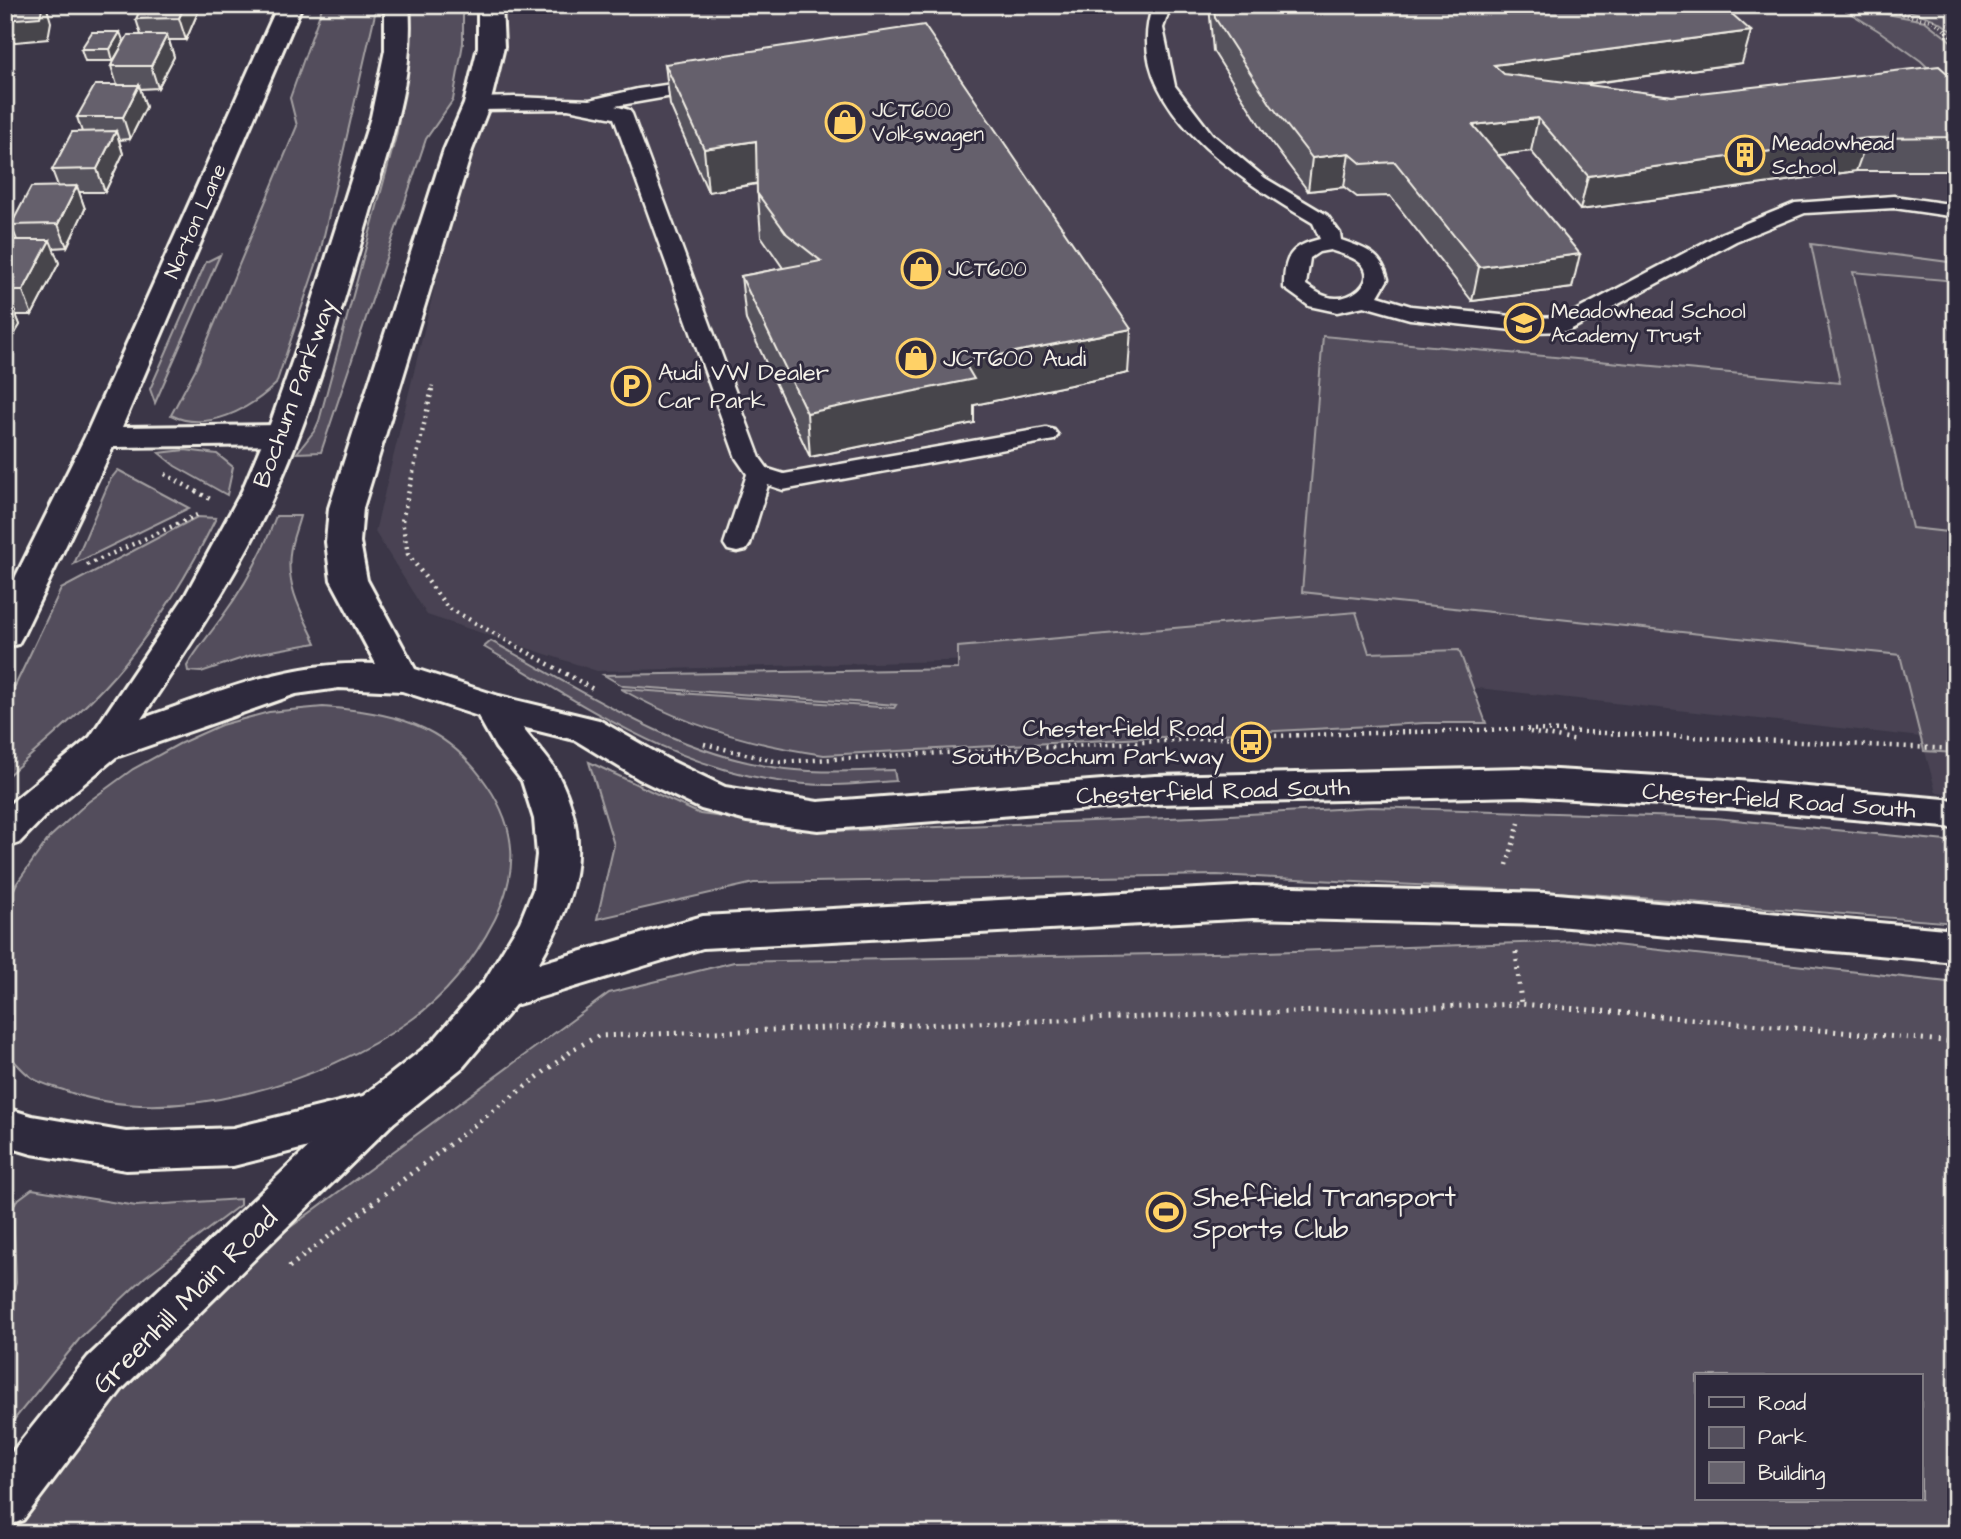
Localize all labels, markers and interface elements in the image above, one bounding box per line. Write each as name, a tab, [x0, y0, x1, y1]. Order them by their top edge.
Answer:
place label: JCT600 Volkswagen	[872, 96, 984, 151]
shop icon: JCT600 Volkswagen	[824, 101, 866, 143]
place label: Meadowhead School	[1772, 129, 1894, 182]
building icon: Meadowhead School	[1724, 134, 1766, 176]
street label: Norton Lane	[157, 159, 234, 283]
shop icon: JCT600	[900, 248, 942, 290]
place label: JCT600	[948, 255, 1027, 284]
street label: Bochum Parkway	[245, 294, 346, 493]
place label: Meadowhead School Academy Trust	[1551, 297, 1746, 352]
school or university icon: Meadowhead School Academy Trust	[1503, 302, 1545, 344]
shop icon: JCT600 Audi	[895, 337, 937, 379]
place label: JCT600 Audi	[943, 342, 1086, 376]
place label: Audi VW Dealer Car Park	[658, 356, 829, 418]
parking icon: Audi VW Dealer Car Park	[610, 365, 652, 407]
place label: Chesterfield Road South/Bochum Parkway	[952, 712, 1224, 775]
bus stop icon: Chesterfield Road South/Bochum Parkway	[1230, 721, 1272, 763]
street label: Chesterfield Road South	[1076, 770, 1351, 814]
street label: Chesterfield Road South	[1641, 774, 1917, 828]
place label: Sheffield Transport Sports Club	[1193, 1178, 1457, 1249]
sports icon: Sheffield Transport Sports Club	[1145, 1191, 1187, 1233]
street label: Greenhill Main Road	[83, 1199, 287, 1403]
legend	[1695, 1374, 1923, 1500]
text: Road	[1758, 1389, 1806, 1418]
text: Park	[1758, 1423, 1807, 1452]
text: Building	[1758, 1459, 1826, 1490]

